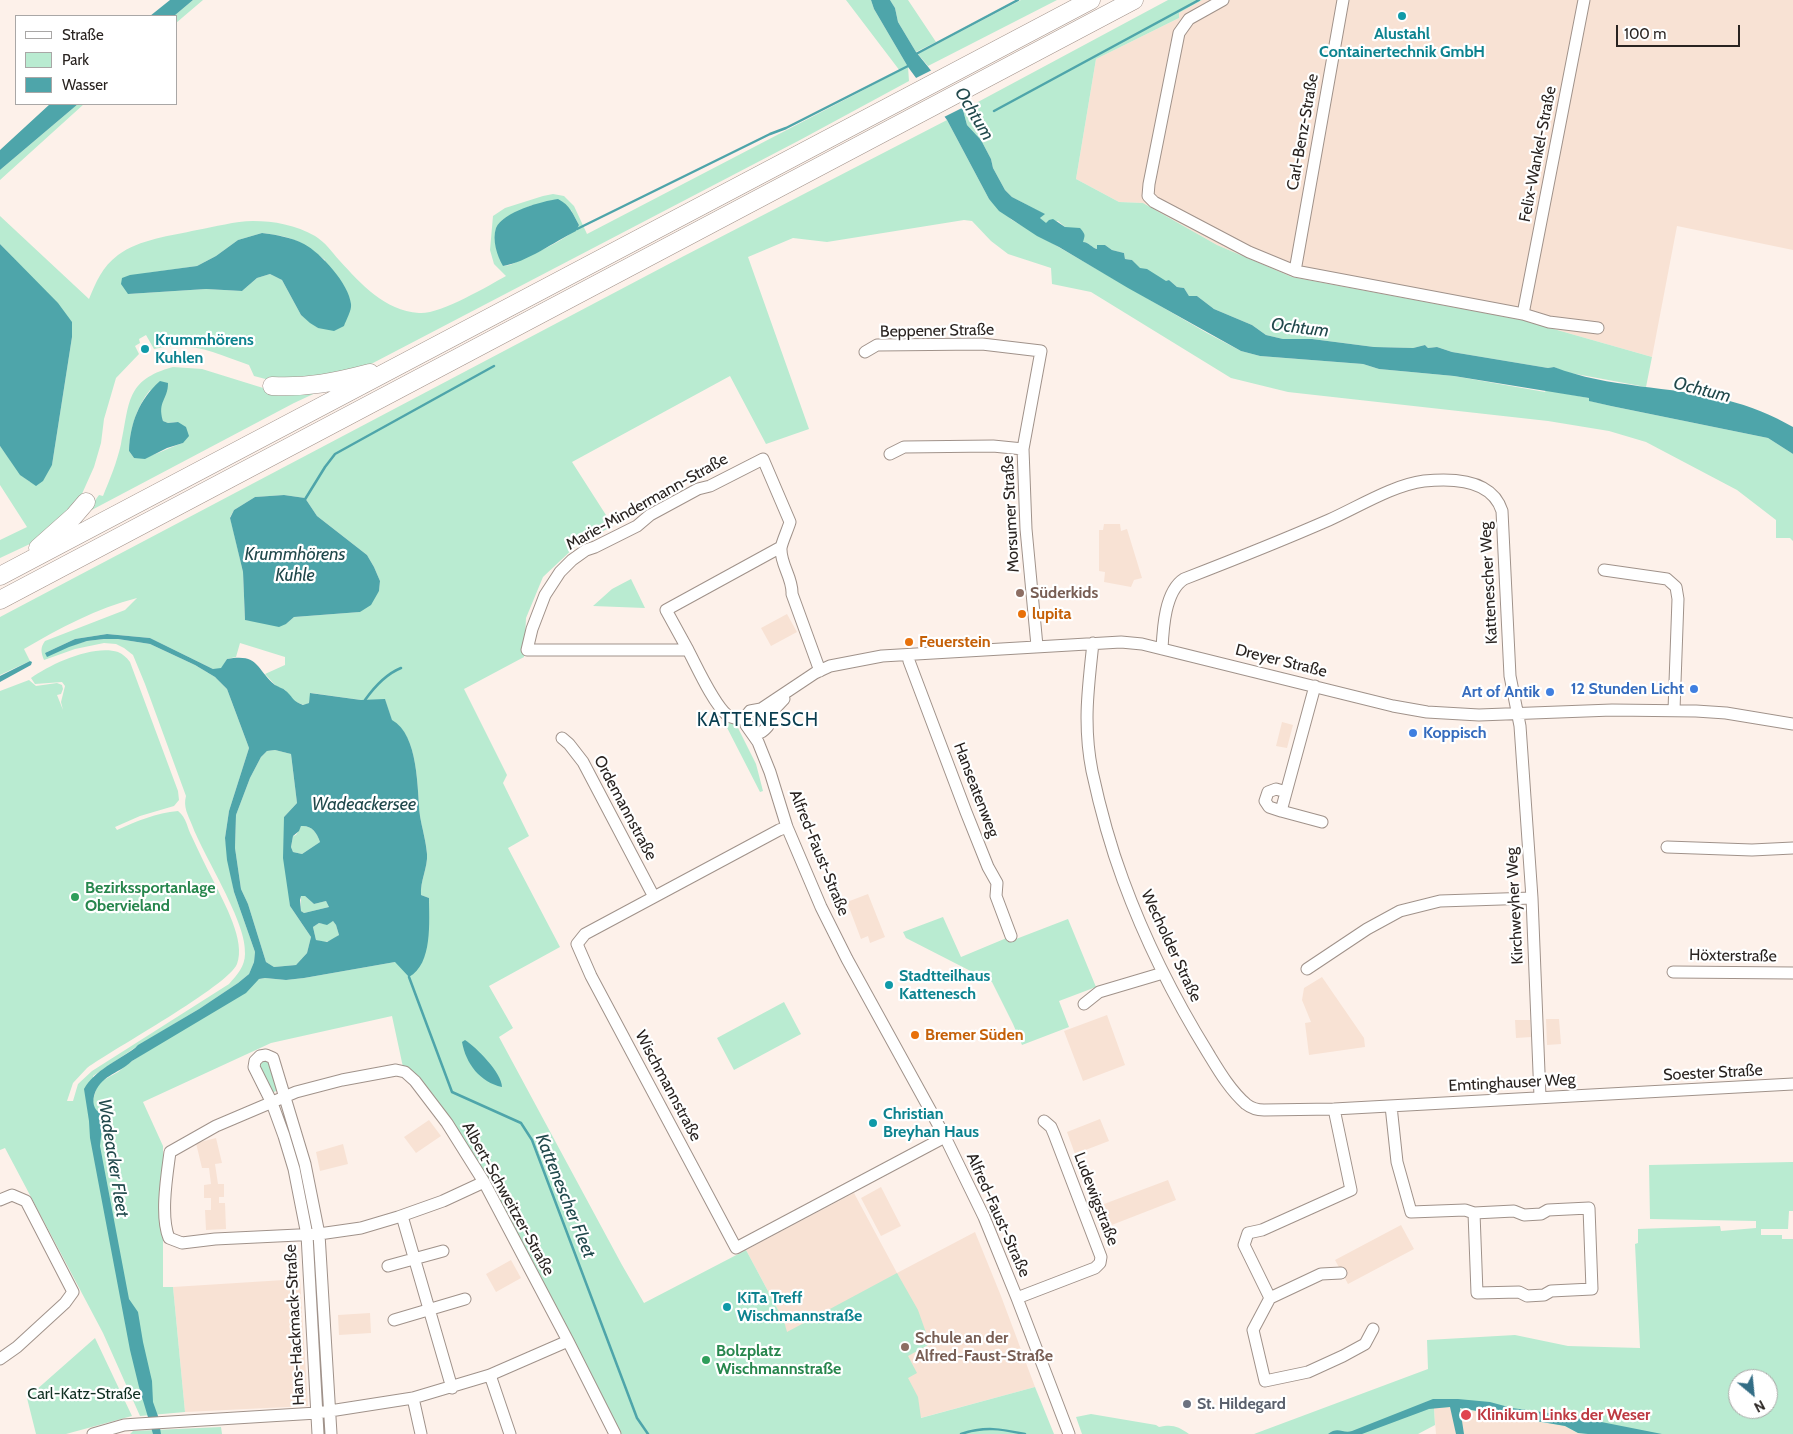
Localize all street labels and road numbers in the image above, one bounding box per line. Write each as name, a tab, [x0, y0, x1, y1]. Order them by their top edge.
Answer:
street label: Carl-Benz-Straße	[1283, 72, 1323, 192]
street label: Felix-Wankel-Straße	[1515, 84, 1561, 224]
street label: Beppener Straße	[880, 320, 994, 342]
street label: Marie-Mindermann-Straße	[563, 450, 731, 554]
street label: Morsumer Straße	[998, 455, 1024, 573]
street label: Kattenescher Weg	[1476, 521, 1502, 645]
street label: Dreyer Straße	[1233, 640, 1329, 682]
street label: Hanseatenweg	[949, 740, 1003, 840]
street label: Ordemannstraße	[589, 752, 661, 864]
street label: Alfred-Faust-Straße	[785, 787, 853, 919]
street label: Kirchweyher Weg	[1502, 847, 1528, 965]
street label: Wecholder Straße	[1137, 887, 1205, 1005]
street label: Höxterstraße	[1689, 946, 1777, 966]
street label: Wischmannstraße	[631, 1027, 705, 1145]
street label: Soester Straße	[1663, 1061, 1763, 1085]
street label: Emtinghauser Weg	[1448, 1070, 1576, 1096]
street label: Albert-Schweitzer-Straße	[458, 1119, 558, 1279]
street label: Alfred-Faust-Straße	[962, 1150, 1034, 1280]
street label: Ludewigstraße	[1069, 1150, 1123, 1248]
street label: Hans-Hackmack-Straße	[281, 1244, 309, 1406]

